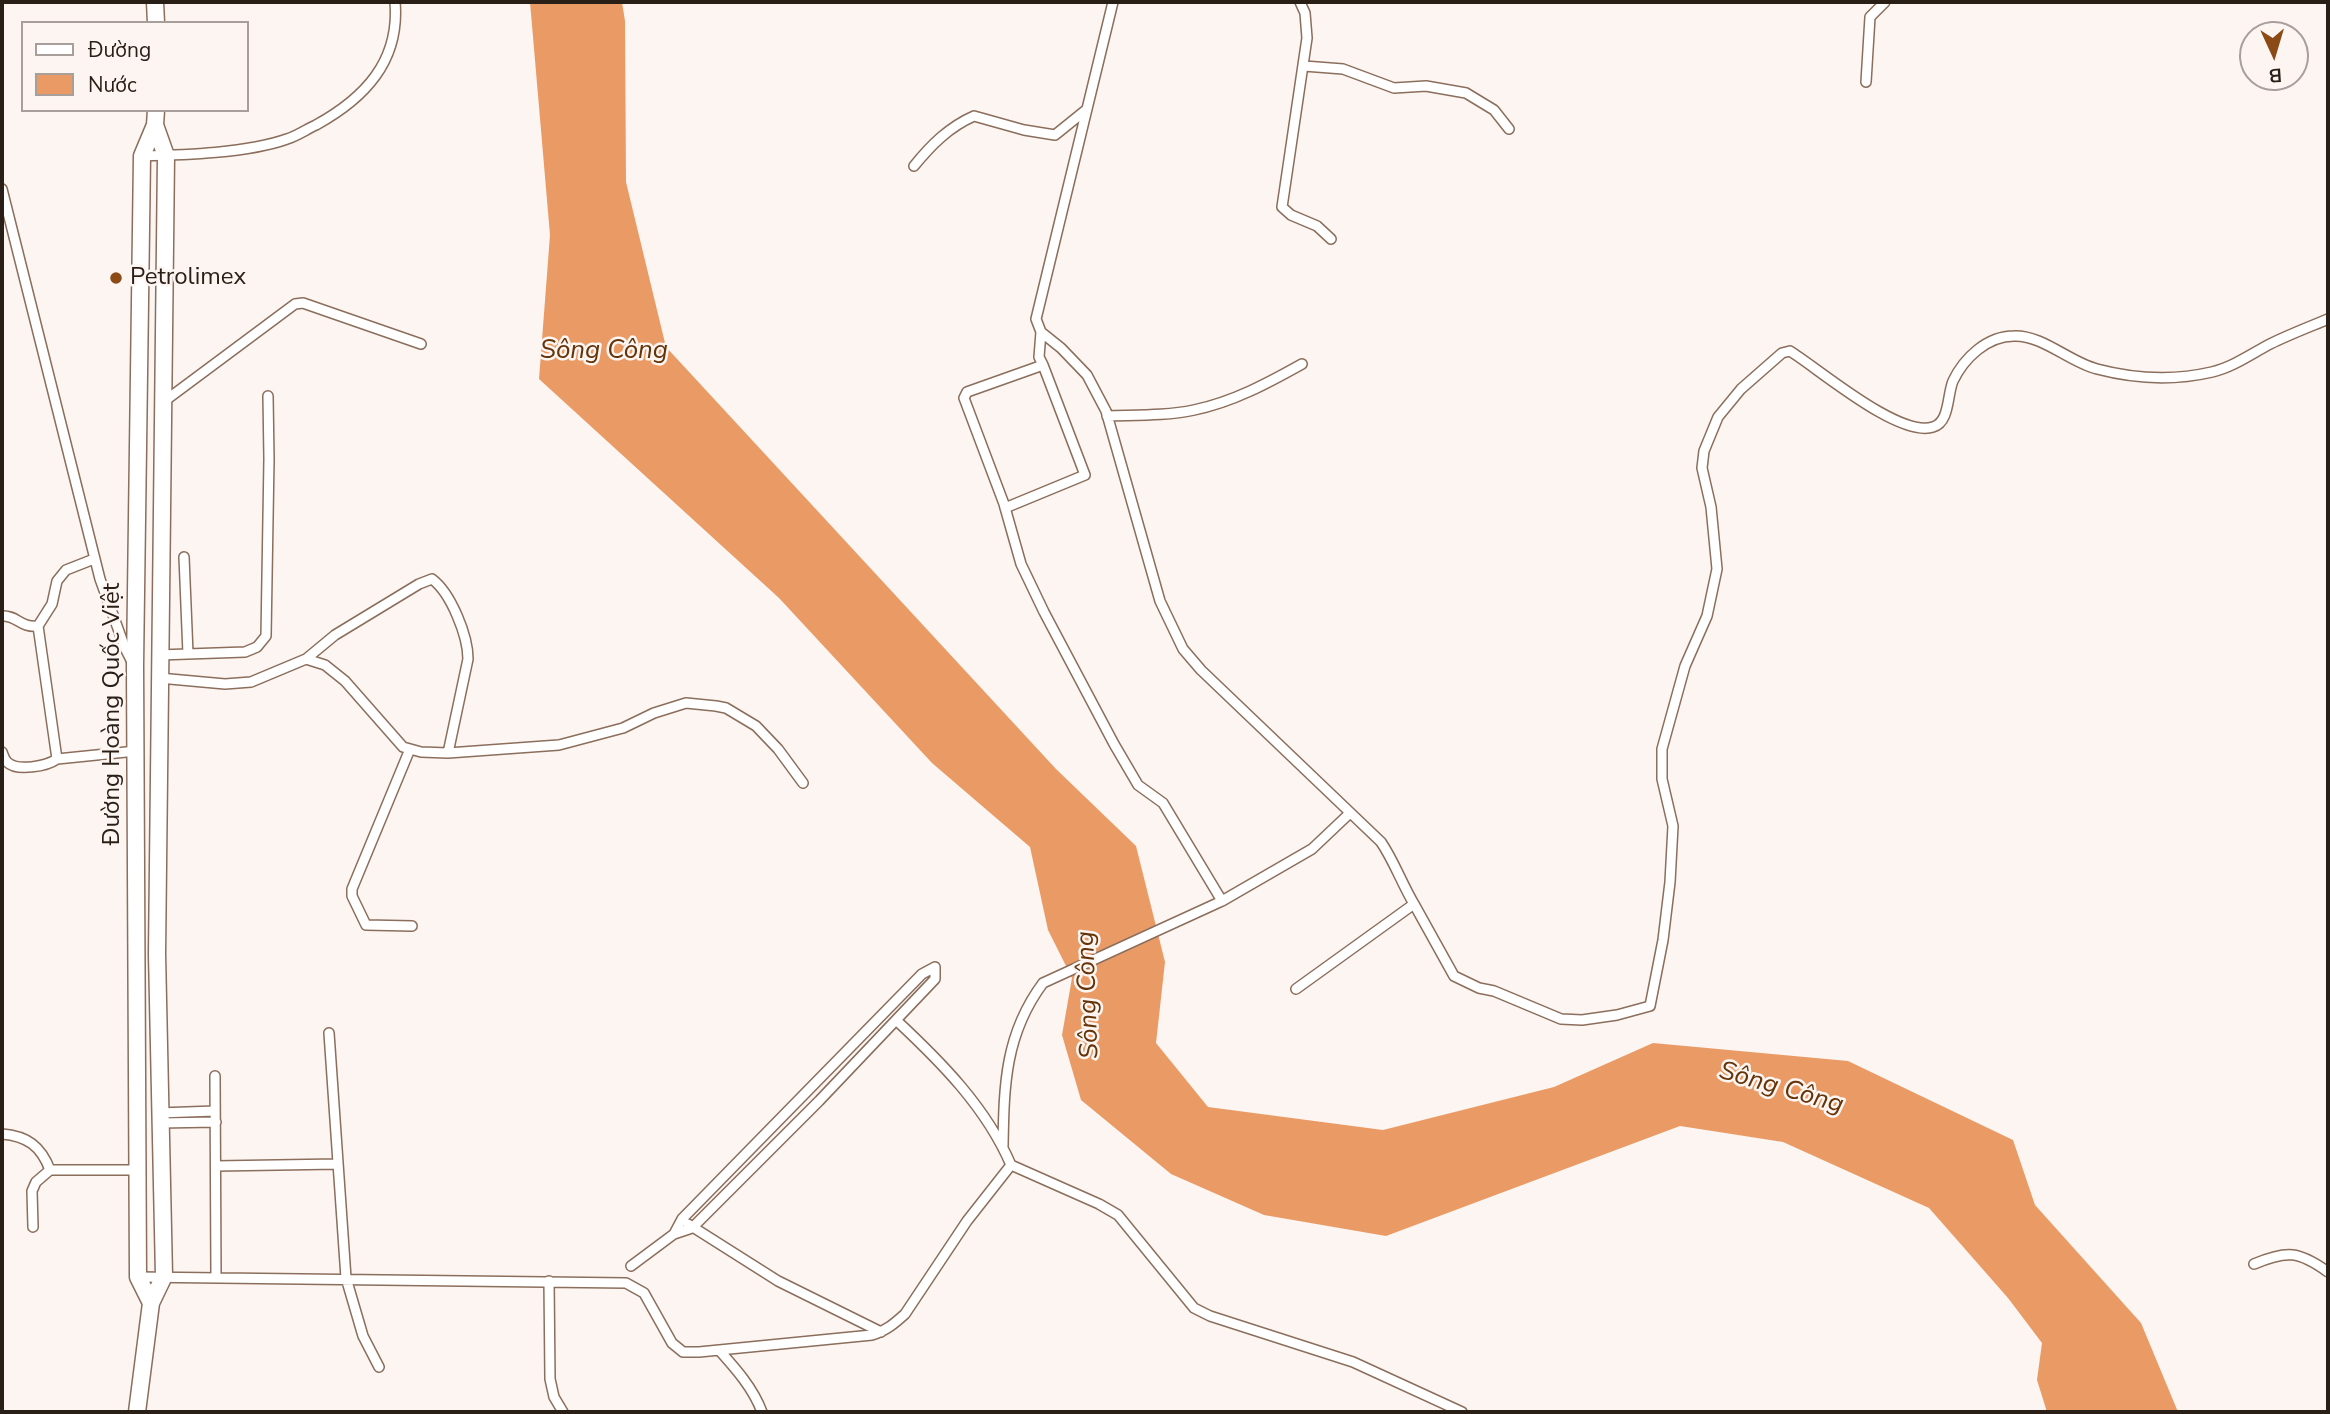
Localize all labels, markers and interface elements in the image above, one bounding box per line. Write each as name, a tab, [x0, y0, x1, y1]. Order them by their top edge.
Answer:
legend	[21, 21, 248, 112]
north arrow	[2239, 21, 2309, 91]
text: Đường	[88, 36, 151, 64]
text: B	[2268, 62, 2283, 88]
text: Nước	[88, 71, 137, 99]
place label: Petrolimex	[130, 264, 246, 292]
marker: Petrolimex	[108, 270, 124, 286]
water label: Sông Công	[540, 336, 668, 368]
street label: Đường Hoàng Quốc Việt	[99, 583, 127, 845]
water label: Sông Công	[1071, 930, 1107, 1060]
water label: Sông Công	[1715, 1056, 1847, 1122]

